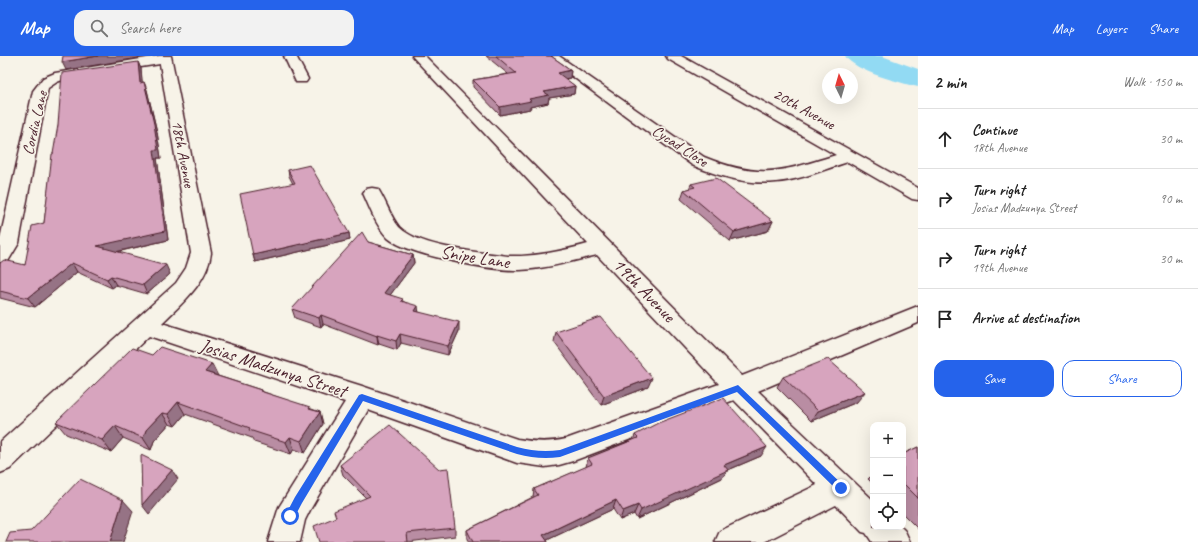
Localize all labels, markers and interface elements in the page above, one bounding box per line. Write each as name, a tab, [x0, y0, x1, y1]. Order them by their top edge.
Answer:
search box	[74, 10, 354, 46]
text: Map	[20, 16, 50, 40]
icon: search	[88, 17, 110, 39]
text: Search here	[120, 19, 181, 38]
text: Map	[1052, 20, 1074, 37]
text: Layers	[1096, 20, 1127, 37]
text: Share	[1149, 20, 1178, 37]
north arrow	[822, 68, 858, 104]
text: 2 min	[934, 72, 967, 93]
text: Walk · 150 m	[1123, 74, 1182, 90]
street label: 20th Avenue	[770, 84, 840, 135]
street label: Cordia Lane	[18, 87, 52, 157]
street label: 18th Avenue	[167, 119, 200, 191]
street label: Cycad Close	[648, 121, 713, 172]
text: Continue	[972, 121, 1017, 140]
icon: ahead	[934, 128, 956, 150]
text: 30 m	[1160, 131, 1182, 147]
text: 18th Avenue	[972, 140, 1027, 156]
text: Turn right	[972, 181, 1025, 200]
icon: right	[934, 188, 956, 210]
text: 90 m	[1160, 191, 1182, 207]
text: Josias Madzunya Street	[972, 200, 1076, 216]
street label: Snipe Lane	[439, 240, 513, 275]
text: Turn right	[972, 241, 1025, 260]
icon: right	[934, 248, 956, 270]
text: 30 m	[1160, 251, 1182, 267]
street label: 19th Avenue	[607, 253, 682, 329]
text: 19th Avenue	[972, 260, 1027, 276]
icon: arrive	[934, 308, 956, 330]
text: Arrive at destination	[972, 309, 1079, 328]
street label: Josias Madzunya Street	[196, 333, 352, 404]
button: Save	[934, 360, 1054, 397]
button: Share	[1062, 360, 1182, 397]
map controls	[870, 422, 906, 530]
button: +	[870, 422, 906, 458]
button: −	[870, 458, 906, 494]
route end	[832, 479, 850, 497]
button: locate	[870, 494, 906, 530]
route start	[281, 507, 299, 525]

